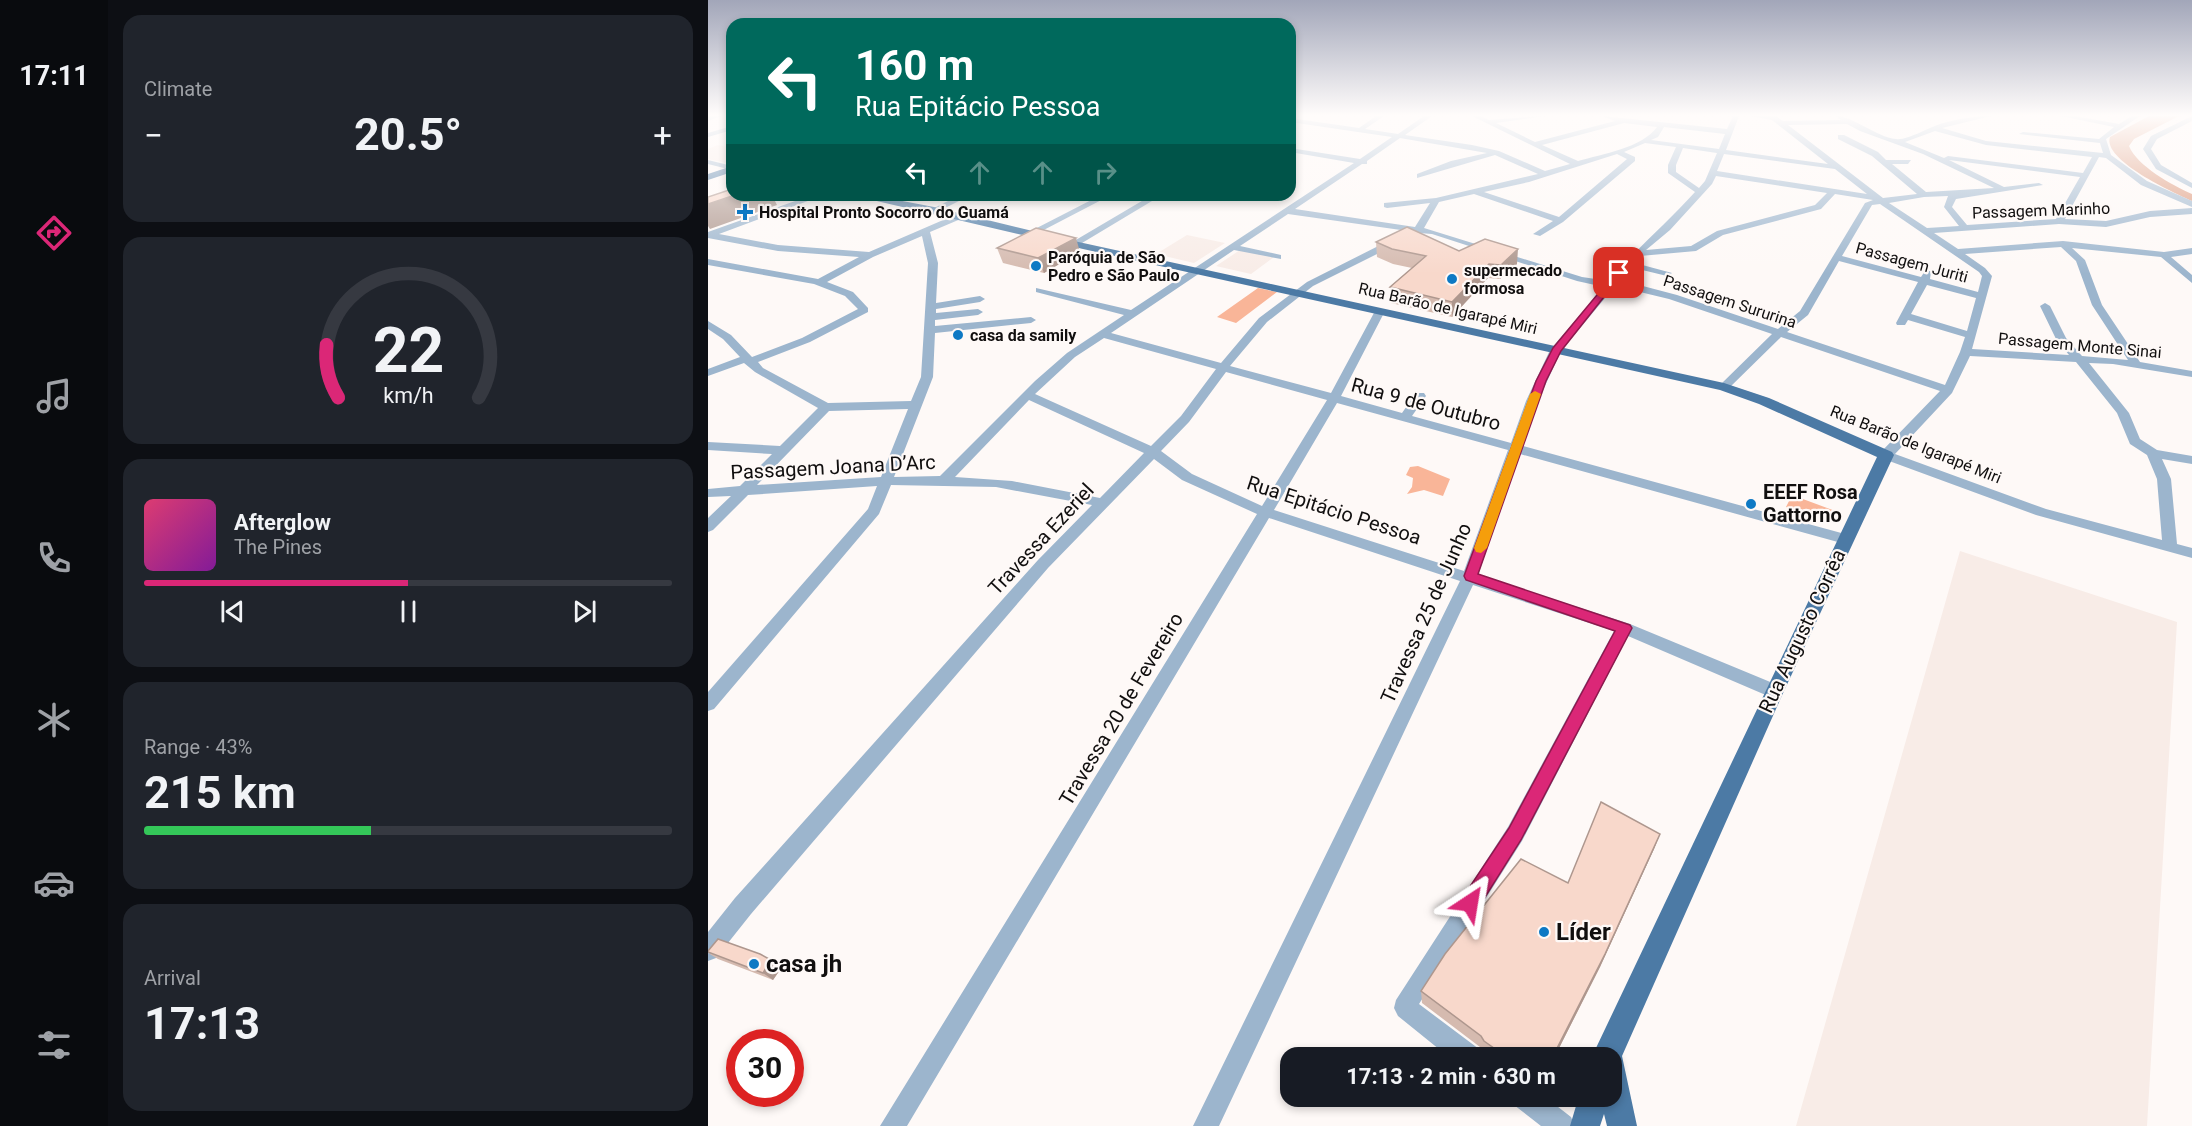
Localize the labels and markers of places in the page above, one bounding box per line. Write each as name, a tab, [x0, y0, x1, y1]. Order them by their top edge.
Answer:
marker: Hospital Pronto Socorro do Guamá	[736, 203, 754, 221]
place label: Hospital Pronto Socorro do Guamá	[759, 203, 1009, 222]
pin	[1593, 247, 1644, 298]
place label: Paróquia de São Pedro e São Paulo	[1048, 248, 1180, 285]
marker: Paróquia de São Pedro e São Paulo	[1029, 259, 1043, 273]
place label: supermecado formosa	[1464, 261, 1562, 298]
marker: supermecado formosa	[1445, 272, 1459, 286]
place label: casa da samily	[970, 326, 1077, 345]
marker: casa da samily	[951, 328, 965, 342]
place label: EEEF Rosa Gattorno	[1763, 480, 1858, 527]
marker: EEEF Rosa Gattorno	[1744, 497, 1758, 511]
place label: Líder	[1556, 918, 1611, 946]
marker: Líder	[1537, 925, 1551, 939]
place label: casa jh	[766, 950, 842, 978]
marker: casa jh	[747, 957, 761, 971]

